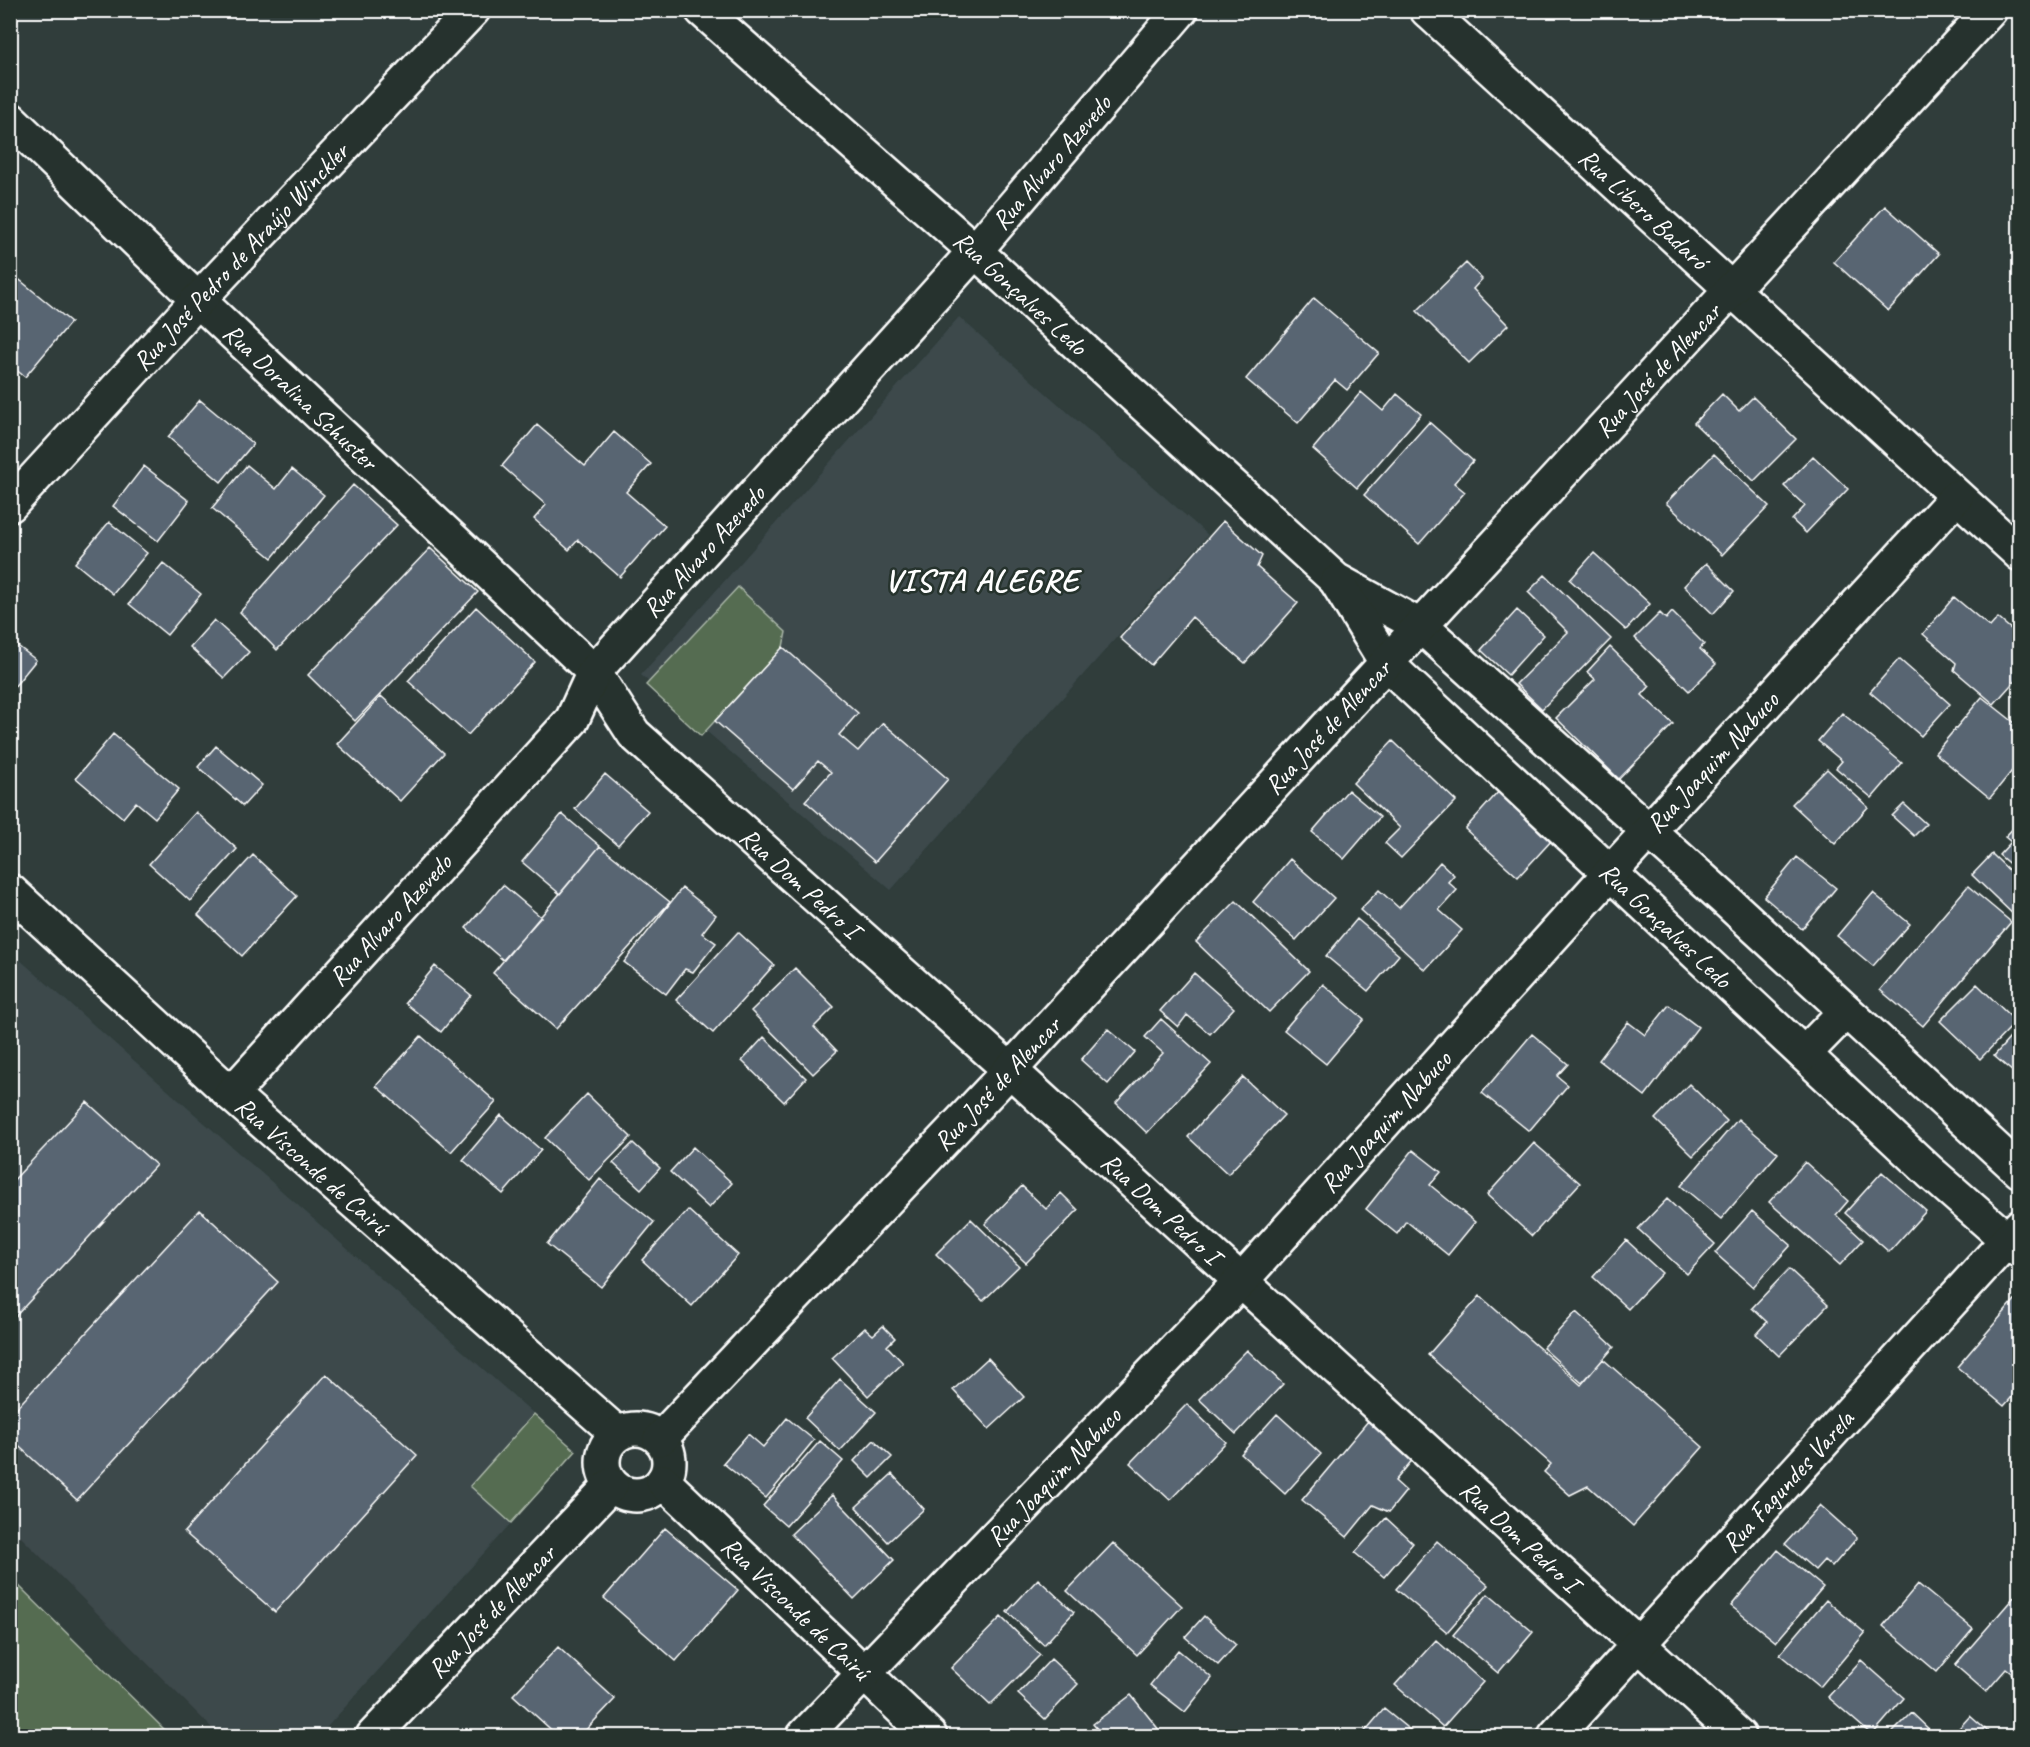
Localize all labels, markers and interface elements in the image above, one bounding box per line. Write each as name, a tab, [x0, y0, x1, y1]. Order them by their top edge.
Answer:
street label: Rua Alvaro Azevedo	[985, 86, 1120, 237]
street label: Rua José Pedro de Araújo Winckler	[126, 134, 358, 378]
street label: Rua Libero Badaró	[1572, 141, 1718, 279]
street label: Rua Gonçalves Ledo	[947, 224, 1095, 364]
street label: Rua José de Alencar	[1587, 295, 1729, 445]
street label: Rua Doralina Schuster	[216, 316, 386, 479]
street label: Rua Alvaro Azevedo	[635, 477, 774, 625]
district label: VISTA ALEGRE	[884, 560, 1083, 601]
street label: Rua José de Alencar	[1257, 652, 1399, 802]
street label: Rua Joaquim Nabuco	[1639, 683, 1787, 840]
street label: Rua Dom Pedro I	[733, 820, 871, 949]
street label: Rua Alvaro Azevedo	[322, 845, 460, 993]
street label: Rua Gonçalves Ledo	[1592, 855, 1740, 997]
street label: Rua José de Alencar	[926, 1008, 1069, 1158]
street label: Rua Joaquim Nabuco	[1313, 1042, 1460, 1200]
street label: Rua Visconde de Cairú	[228, 1089, 397, 1243]
street label: Rua Dom Pedro I	[1094, 1145, 1232, 1275]
street label: Rua Joaquim Nabuco	[979, 1399, 1130, 1553]
street label: Rua Fagundes Varela	[1715, 1402, 1862, 1559]
street label: Rua Dom Pedro I	[1453, 1473, 1590, 1603]
street label: Rua Visconde de Cairú	[714, 1530, 879, 1689]
street label: Rua José de Alencar	[420, 1537, 564, 1685]

